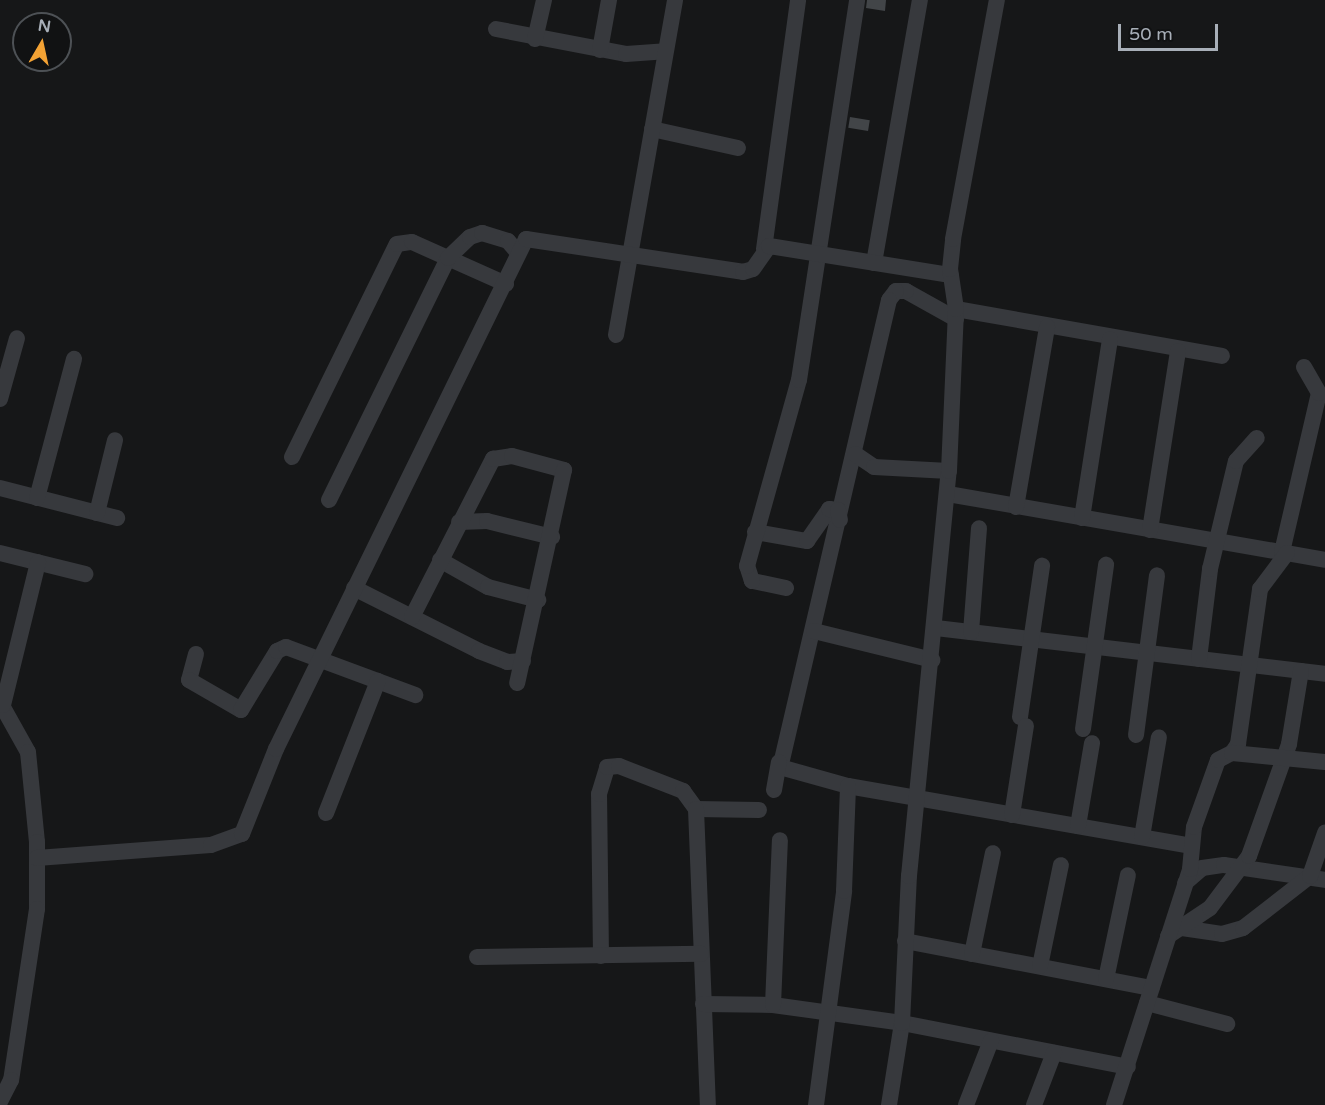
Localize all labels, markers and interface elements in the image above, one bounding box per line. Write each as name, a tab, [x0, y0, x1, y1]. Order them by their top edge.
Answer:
north arrow	[12, 12, 72, 72]
scale bar	[1121, 12, 1222, 50]
text: N	[37, 15, 52, 37]
text: 50 m	[1129, 23, 1173, 45]

